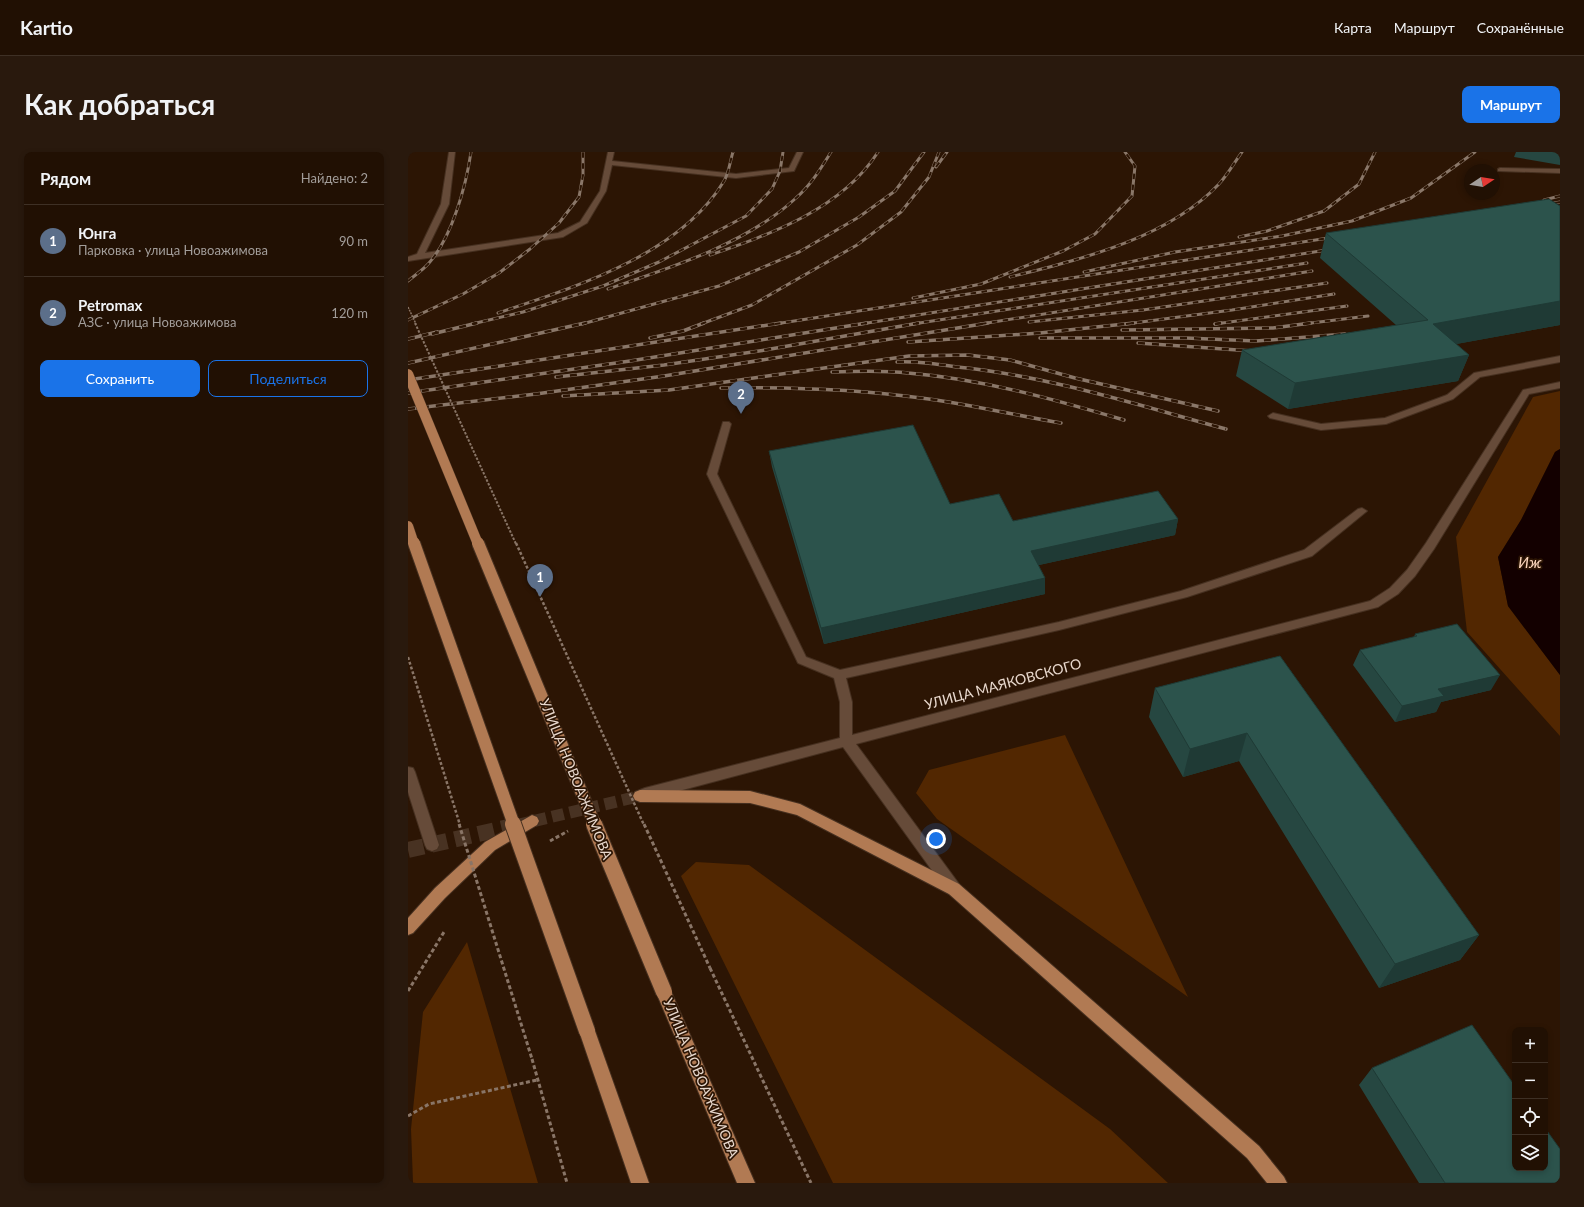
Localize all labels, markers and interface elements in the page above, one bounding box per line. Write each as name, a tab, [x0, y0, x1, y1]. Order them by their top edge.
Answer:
text: Kartio	[20, 16, 73, 39]
text: Карта	[1334, 19, 1372, 36]
text: Маршрут	[1394, 19, 1455, 36]
text: Сохранённые	[1477, 19, 1564, 36]
button: Маршрут	[1462, 86, 1560, 123]
text: Как добраться	[24, 87, 215, 121]
north arrow	[1464, 164, 1500, 200]
text: Рядом	[40, 168, 91, 189]
text: Найдено: 2	[301, 170, 368, 186]
text: Юнга	[78, 224, 116, 242]
text: 1	[49, 233, 57, 249]
text: 90 m	[339, 233, 368, 249]
text: Парковка · улица Новоажимова	[78, 242, 268, 258]
text: Petromax	[78, 296, 142, 314]
text: 2	[49, 305, 57, 321]
text: 120 m	[331, 305, 368, 321]
text: АЗС · улица Новоажимова	[78, 314, 236, 330]
button: Сохранить	[40, 360, 200, 397]
button: Поделиться	[208, 360, 368, 397]
pin: 2	[728, 381, 754, 414]
water label: Иж	[1518, 553, 1542, 571]
pin: 1	[527, 564, 553, 597]
street label: УЛИЦА МАЯКОВСКОГО	[923, 654, 1083, 713]
street label: УЛИЦА НОВОАЖИМОВА	[536, 696, 617, 862]
your location	[926, 829, 946, 849]
street label: УЛИЦА НОВОАЖИМОВА	[660, 995, 743, 1161]
map controls	[1512, 1027, 1548, 1171]
button: +	[1512, 1027, 1548, 1063]
button: −	[1512, 1063, 1548, 1099]
button: locate	[1512, 1099, 1548, 1135]
button: layers	[1512, 1135, 1548, 1171]

